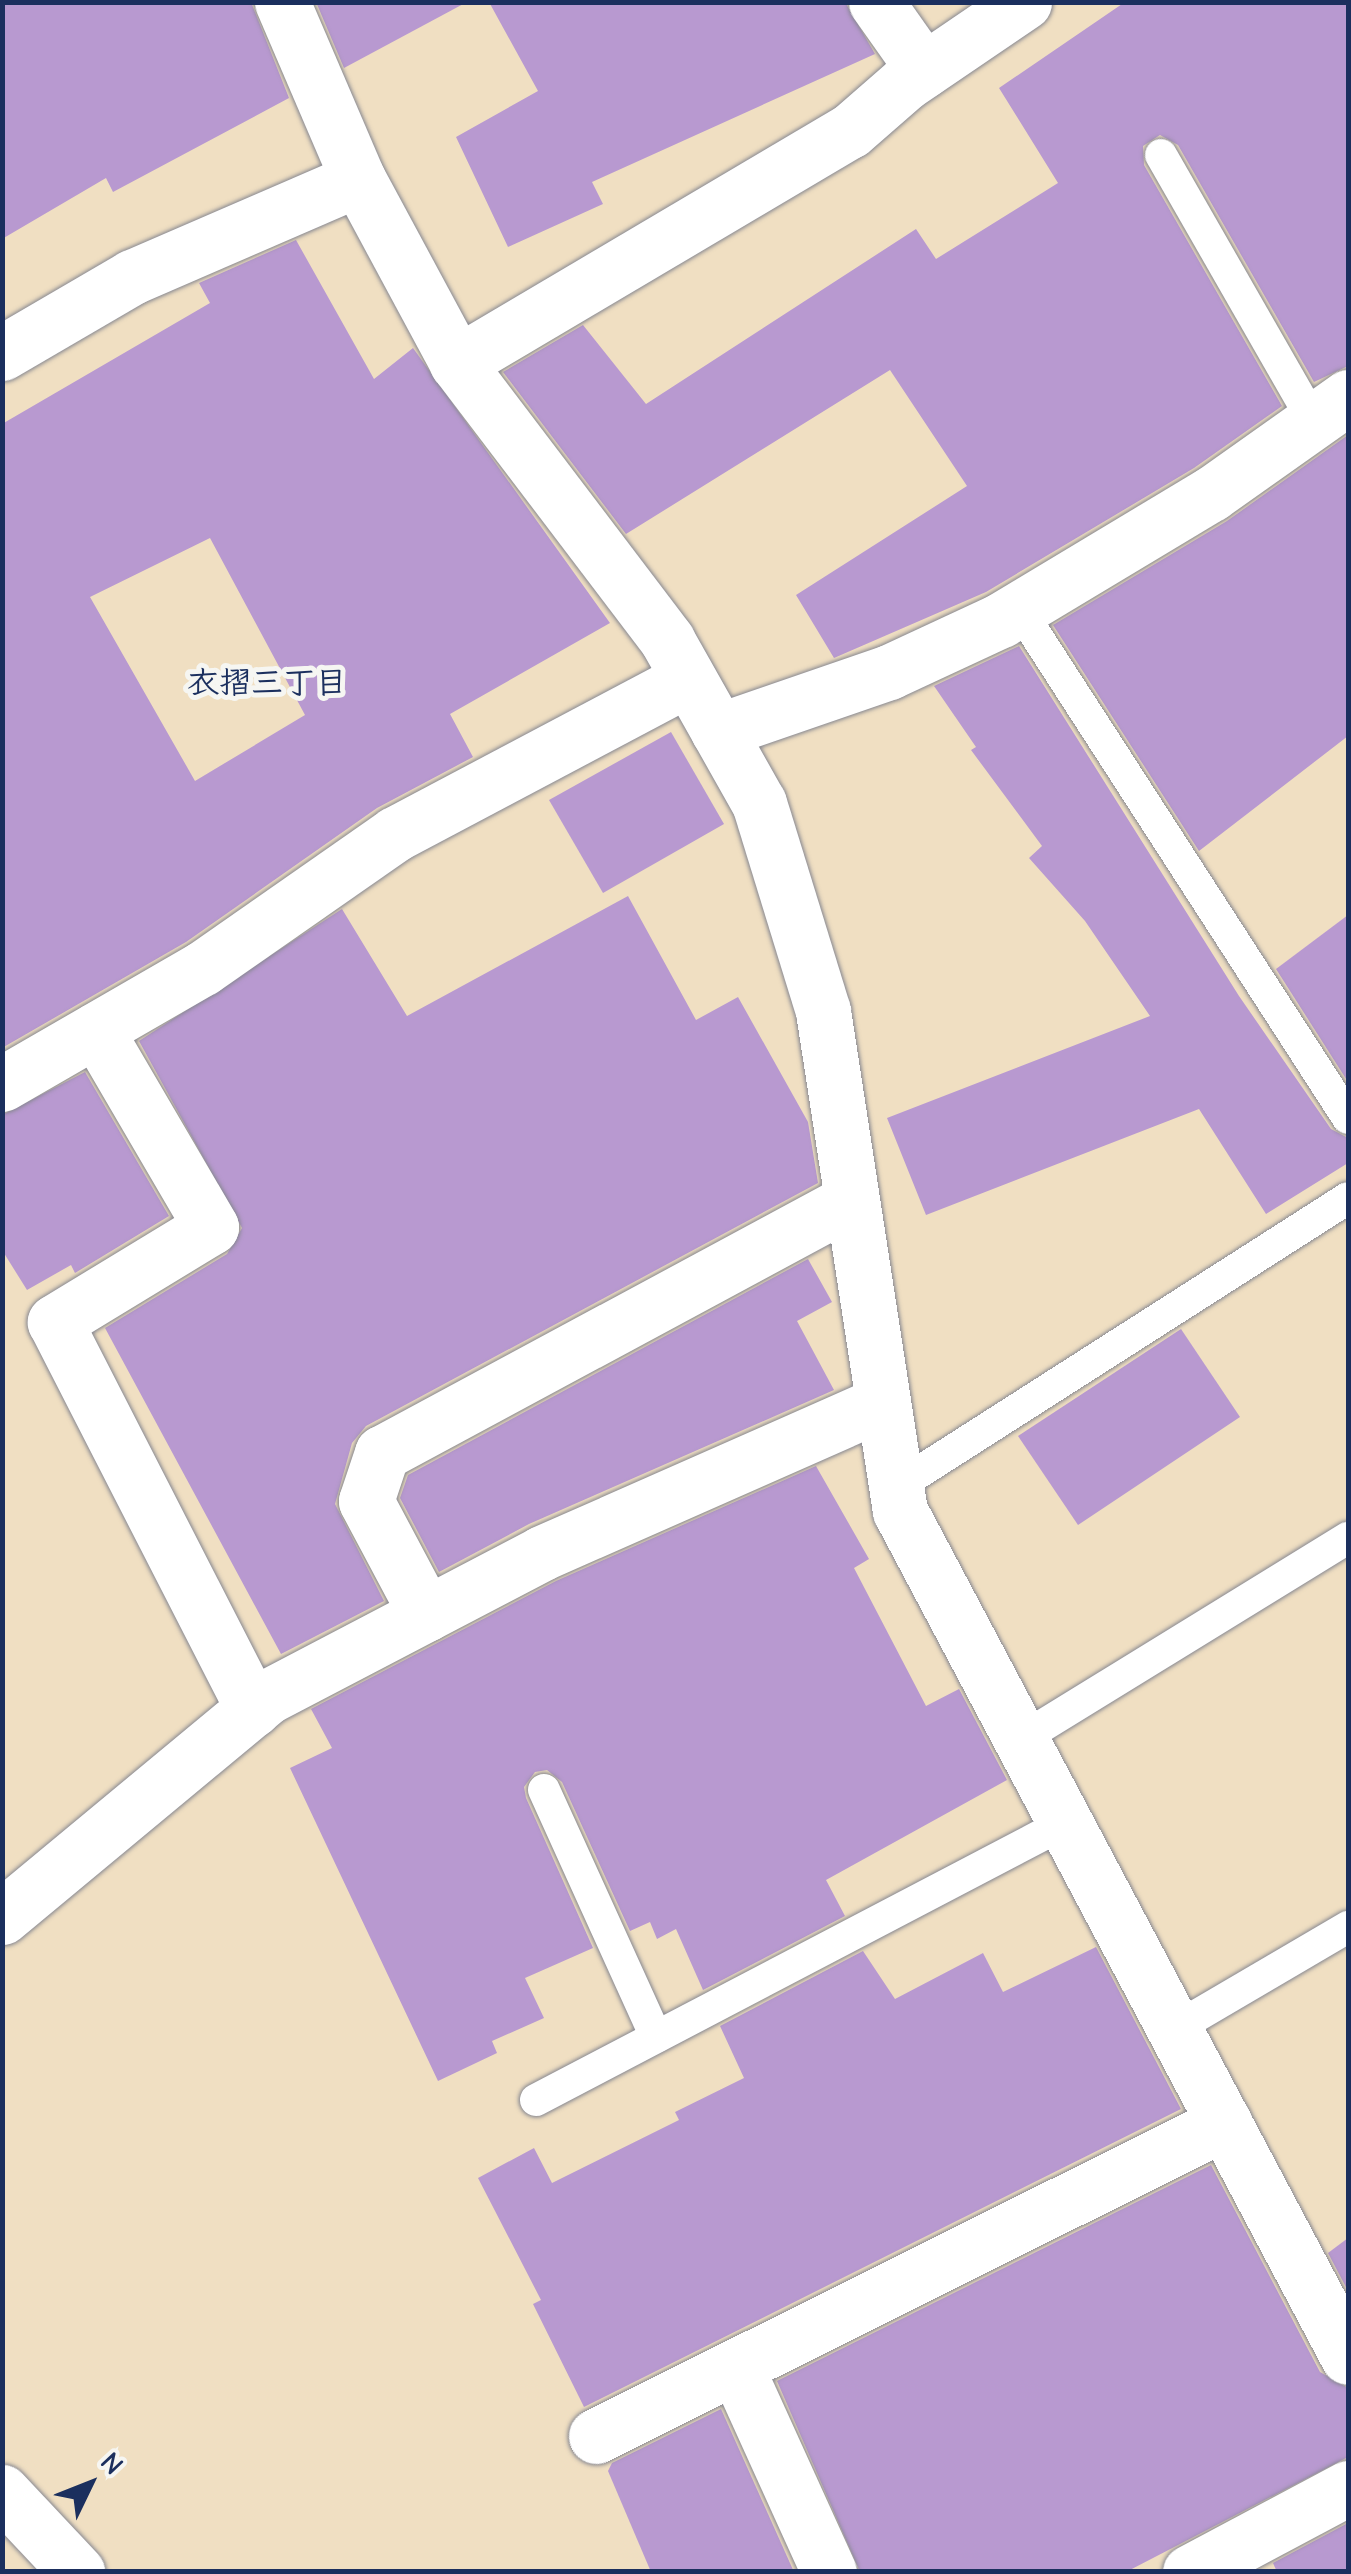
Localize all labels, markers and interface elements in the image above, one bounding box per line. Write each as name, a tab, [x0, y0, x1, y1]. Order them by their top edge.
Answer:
district label: 衣摺三丁目	[187, 664, 347, 702]
north arrow	[40, 2434, 140, 2534]
text: N	[94, 2446, 130, 2481]

